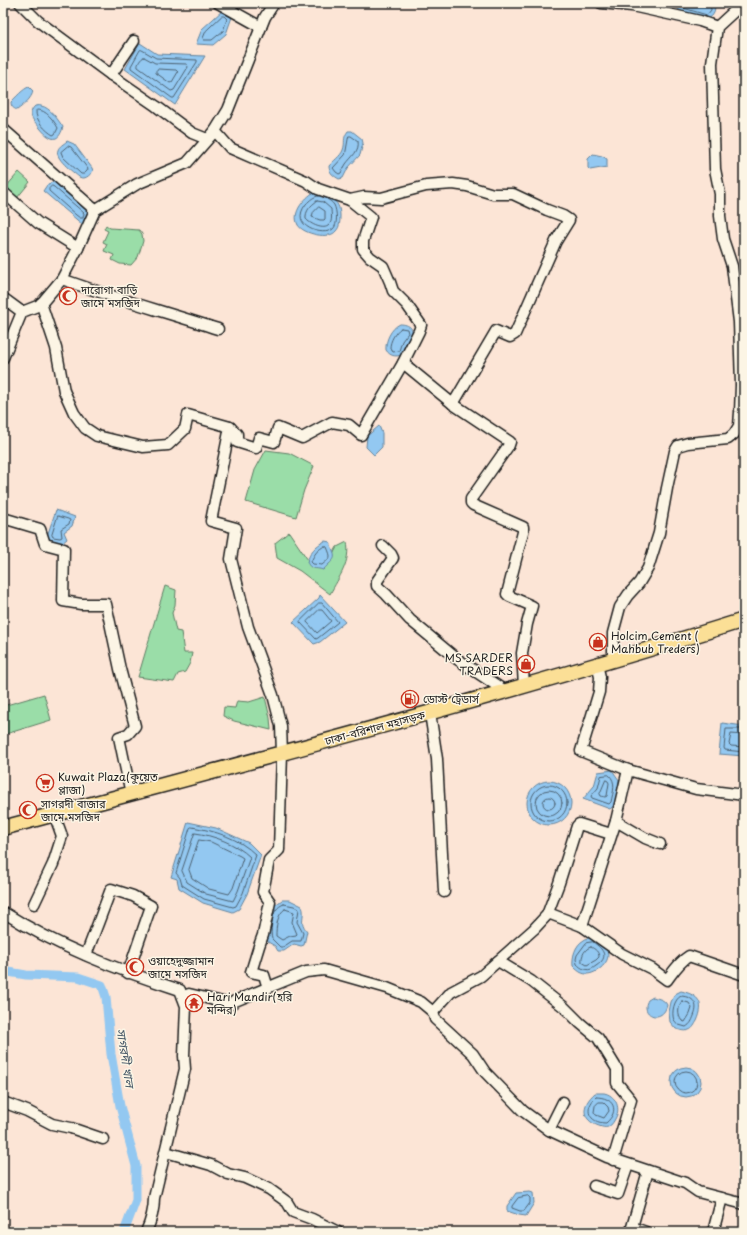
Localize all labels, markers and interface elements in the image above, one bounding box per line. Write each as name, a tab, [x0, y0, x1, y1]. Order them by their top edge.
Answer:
place label: দারোগা বাড়ি জামে মসজিদ	[80, 281, 141, 311]
mosque icon: দারোগা বাড়ি জামে মসজিদ	[58, 286, 78, 306]
place label: Holcim Cement ( Mahbub Treders)	[611, 627, 700, 657]
shop icon: Holcim Cement ( Mahbub Treders)	[588, 632, 608, 652]
place label: MS SARDER TRADERS	[445, 649, 513, 679]
shop icon: MS SARDER TRADERS	[516, 654, 536, 674]
fuel station icon: ডোস্ট ট্রেডার্স	[400, 689, 420, 709]
place label: ডোস্ট ট্রেডার্স	[423, 690, 480, 707]
street label: ঢাকা-বরিশাল মহাসড়ক	[322, 706, 427, 749]
place label: Kuwait Plaza(কুয়েত প্লাজা)	[58, 768, 158, 798]
supermarket icon: Kuwait Plaza(কুয়েত প্লাজা)	[35, 773, 55, 793]
place label: সাগরদী বাজার জামে মসজিদ	[40, 795, 106, 825]
mosque icon: সাগরদী বাজার জামে মসজিদ	[18, 800, 38, 820]
place label: ওয়াহেদুজ্জামান জামে মসজিদ	[147, 952, 214, 982]
mosque icon: ওয়াহেদুজ্জামান জামে মসজিদ	[125, 957, 145, 977]
place label: Hari Mandir(হরি মন্দির)	[206, 988, 293, 1018]
temple icon: Hari Mandir(হরি মন্দির)	[184, 993, 204, 1013]
water label: সাগরদী খাল	[112, 1027, 140, 1091]

